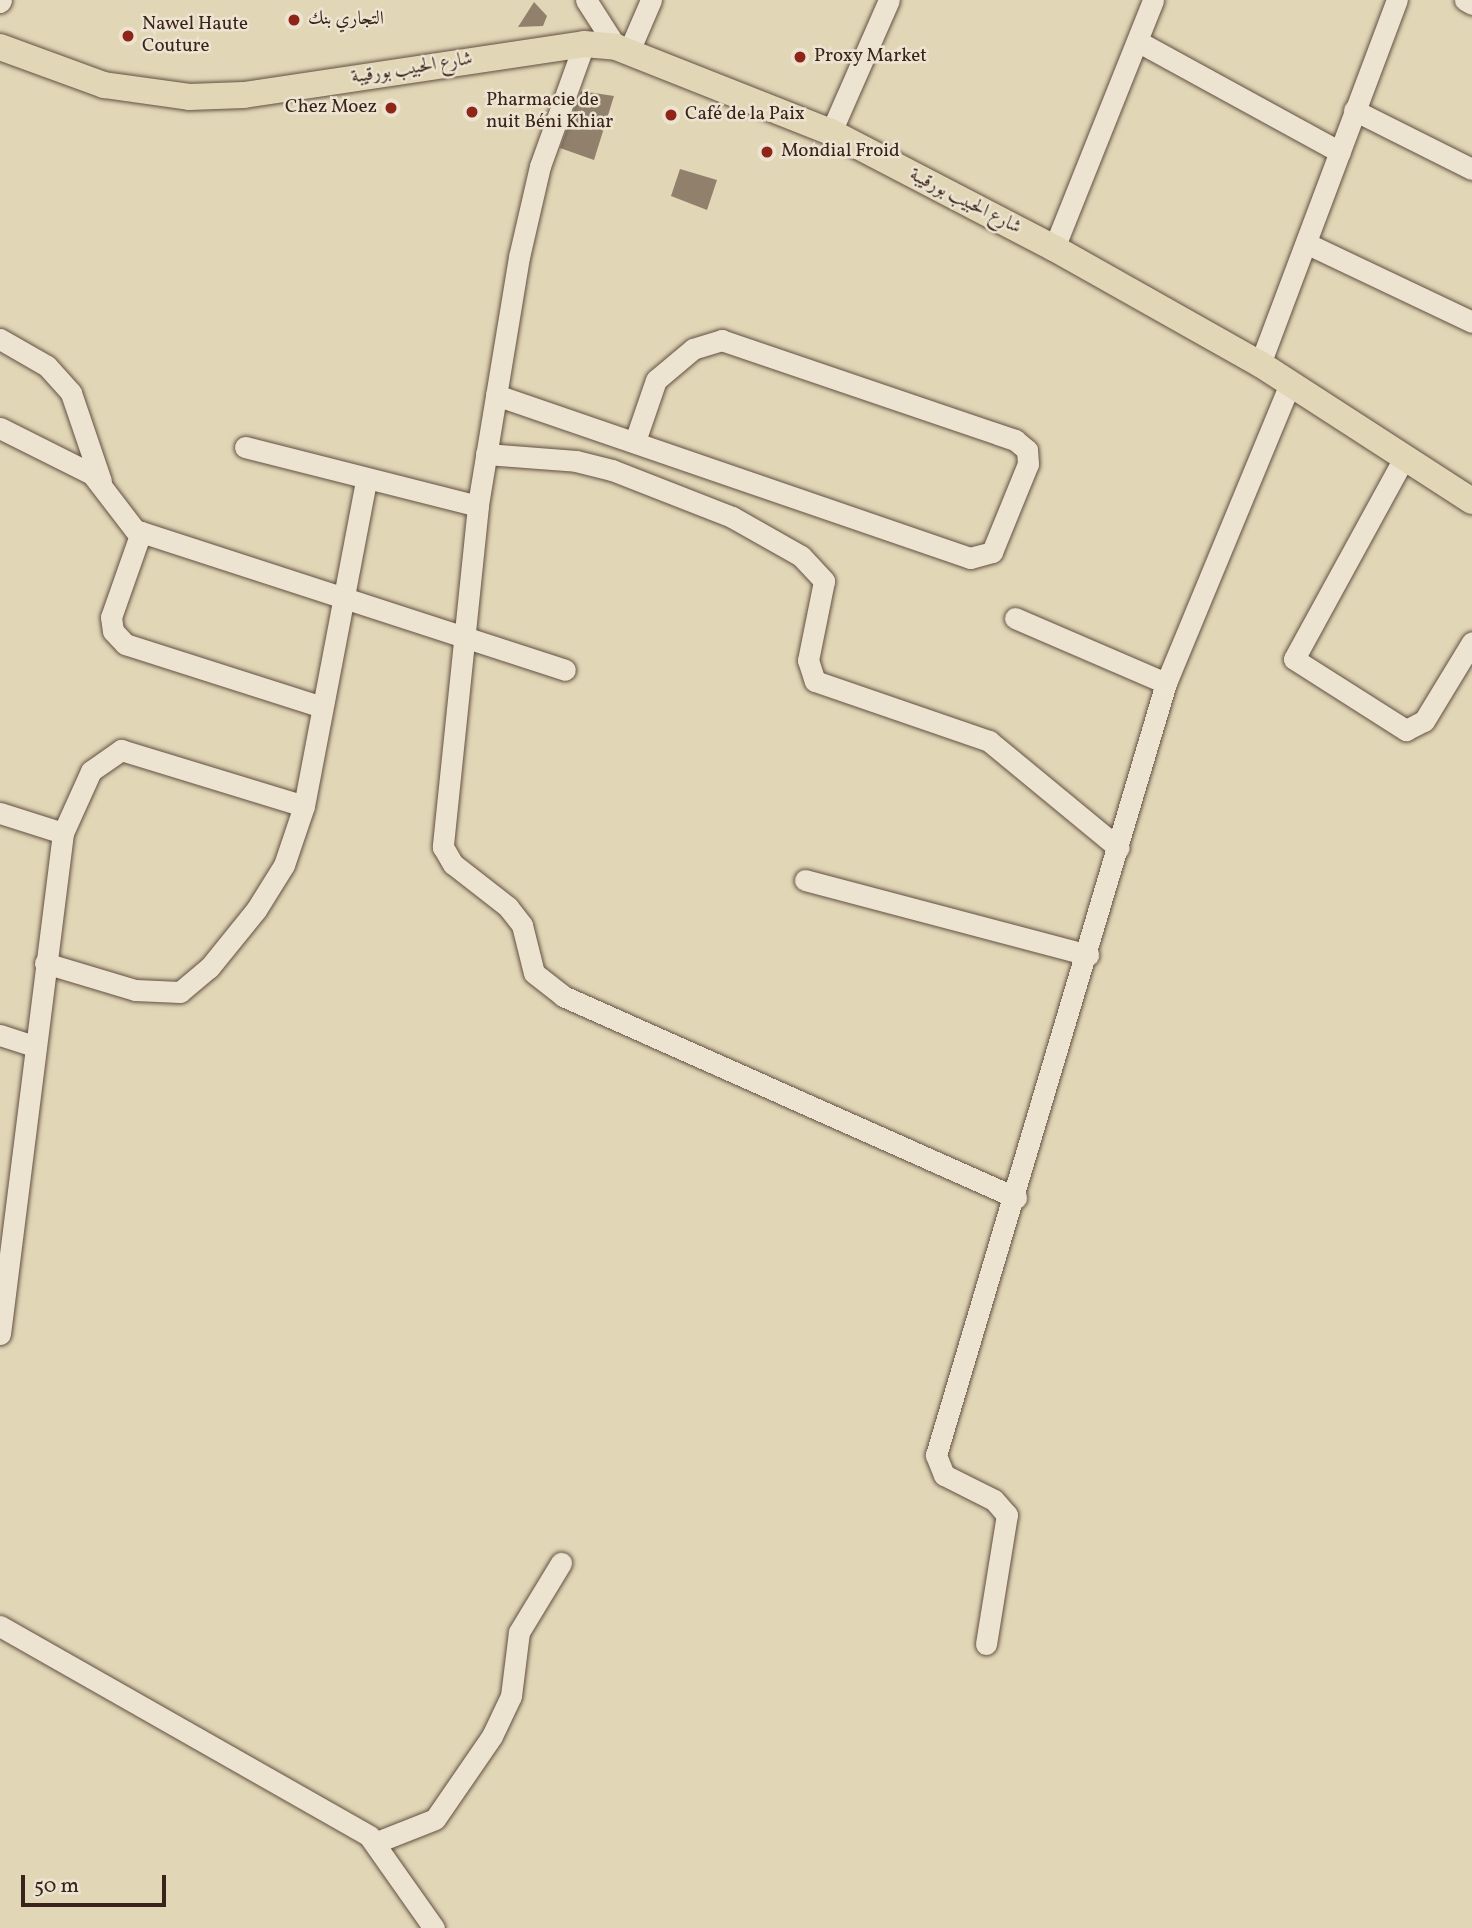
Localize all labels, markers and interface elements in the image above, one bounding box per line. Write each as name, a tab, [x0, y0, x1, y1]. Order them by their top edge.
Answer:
place label: التجاري بنك	[308, 9, 384, 31]
marker: التجاري بنك	[286, 12, 302, 28]
place label: Nawel Haute Couture	[142, 14, 248, 58]
marker: Nawel Haute Couture	[120, 28, 136, 44]
place label: Proxy Market	[814, 46, 928, 68]
street label: شارع الحبيب بورقيبة	[350, 48, 474, 90]
marker: Proxy Market	[792, 49, 808, 65]
place label: Pharmacie de nuit Béni Khiar	[486, 90, 613, 134]
place label: Chez Moez	[285, 97, 377, 119]
marker: Chez Moez	[383, 100, 399, 116]
marker: Pharmacie de nuit Béni Khiar	[464, 104, 480, 120]
place label: Café de la Paix	[685, 104, 805, 126]
marker: Café de la Paix	[663, 107, 679, 123]
place label: Mondial Froid	[781, 141, 900, 163]
marker: Mondial Froid	[759, 144, 775, 160]
street label: شارع الحبيب بورقيبة	[905, 164, 1025, 240]
scale bar	[24, 1862, 170, 1906]
text: 50 m	[34, 1872, 79, 1901]

